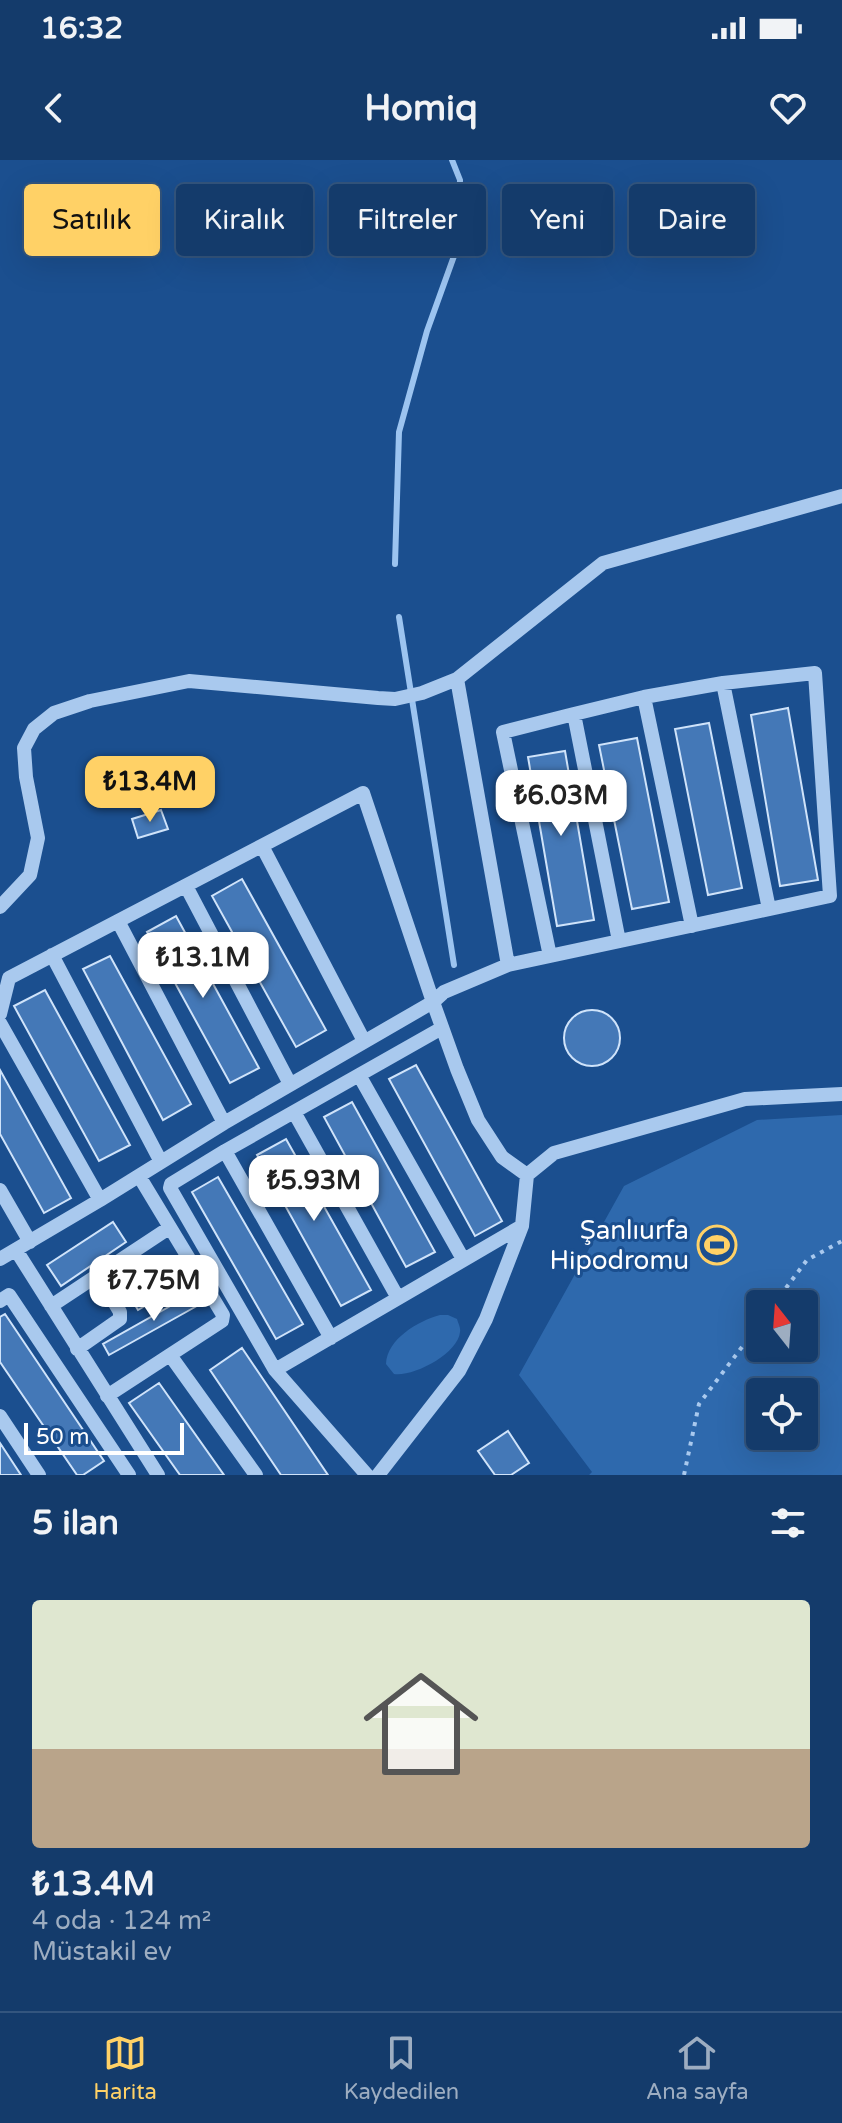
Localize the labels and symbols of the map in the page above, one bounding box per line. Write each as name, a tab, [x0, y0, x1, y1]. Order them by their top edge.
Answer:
pin: ₺13.4M	[85, 756, 215, 824]
pin: ₺6.03M	[496, 770, 626, 838]
pin: ₺13.1M	[138, 932, 268, 1000]
pin: ₺5.93M	[249, 1155, 379, 1223]
place label: Şanlıurfa Hipodromu	[550, 1215, 689, 1276]
sports icon: Şanlıurfa Hipodromu	[696, 1224, 738, 1266]
pin: ₺7.75M	[89, 1255, 219, 1323]
north arrow	[746, 1290, 818, 1362]
scale bar	[24, 1419, 184, 1455]

